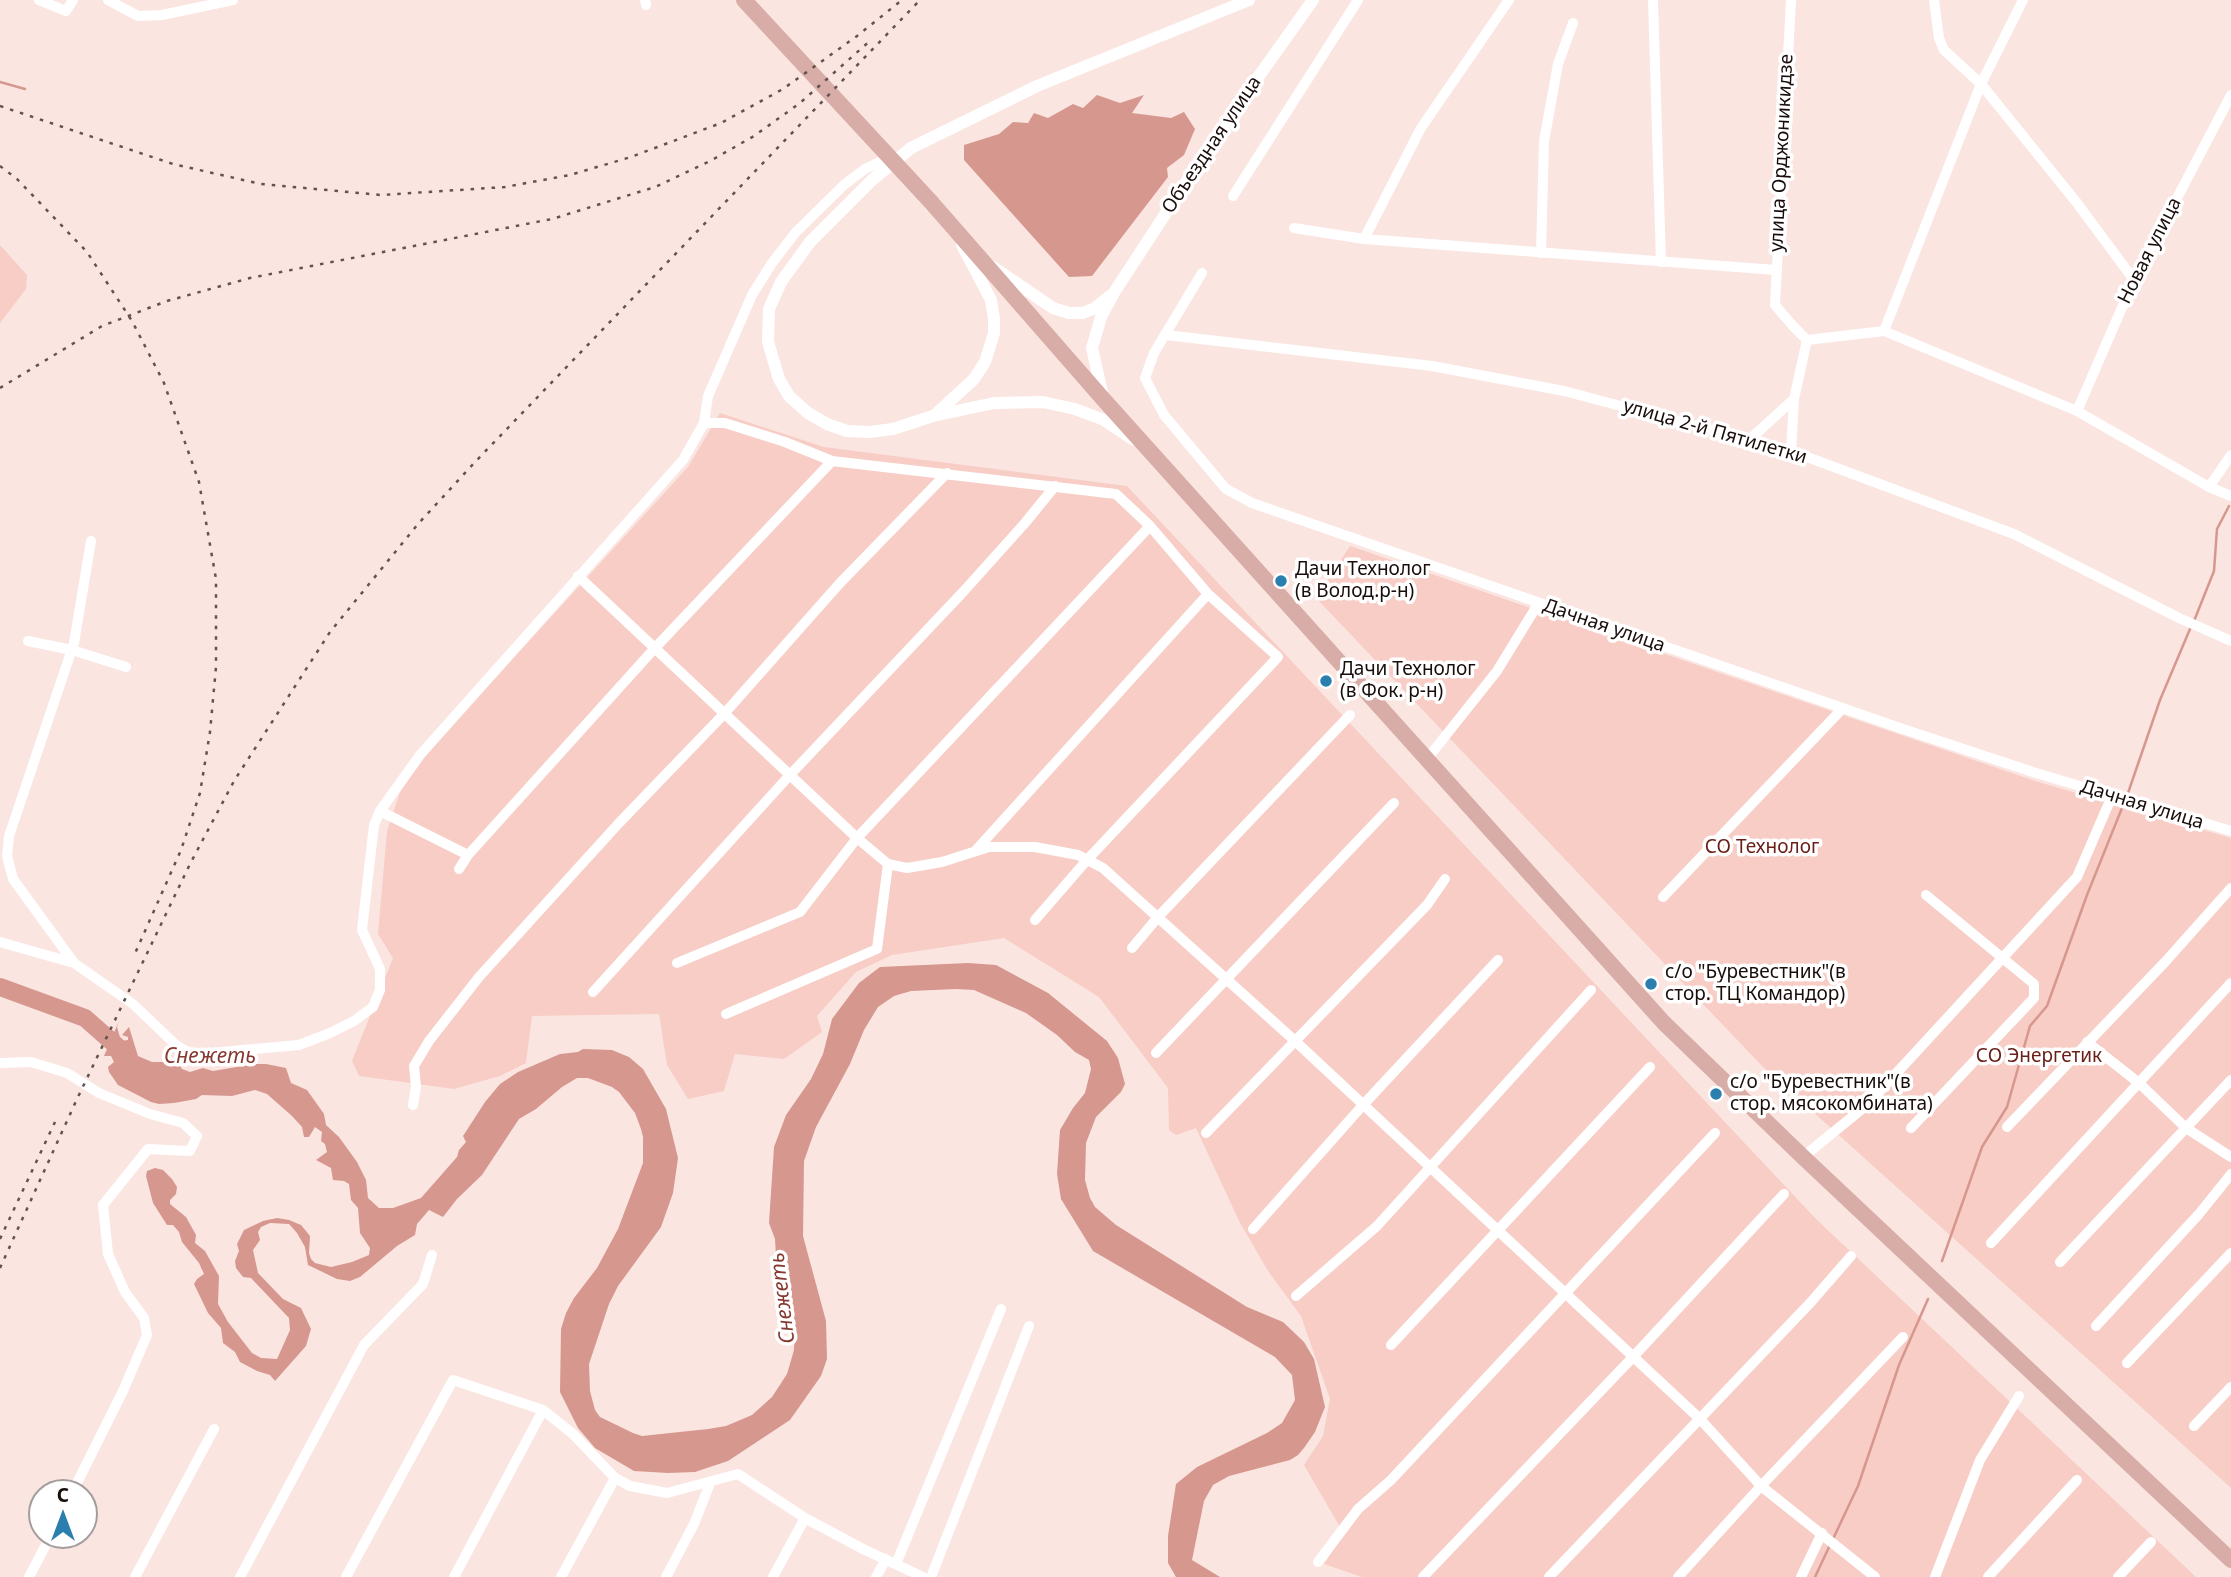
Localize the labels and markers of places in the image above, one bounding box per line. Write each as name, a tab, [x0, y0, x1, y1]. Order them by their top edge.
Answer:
place label: Дачи Технолог (в Волод.р-н)	[1295, 559, 1431, 603]
marker: Дачи Технолог (в Волод.р-н)	[1273, 573, 1289, 589]
place label: Дачи Технолог (в Фок. р-н)	[1340, 659, 1476, 703]
marker: Дачи Технолог (в Фок. р-н)	[1318, 673, 1334, 689]
place label: с/о "Буревестник"(в стор. ТЦ Командор)	[1665, 962, 1846, 1006]
marker: с/о "Буревестник"(в стор. ТЦ Командор)	[1643, 976, 1659, 992]
place label: с/о "Буревестник"(в стор. мясокомбината)	[1730, 1072, 1933, 1116]
marker: с/о "Буревестник"(в стор. мясокомбината)	[1708, 1086, 1724, 1102]

